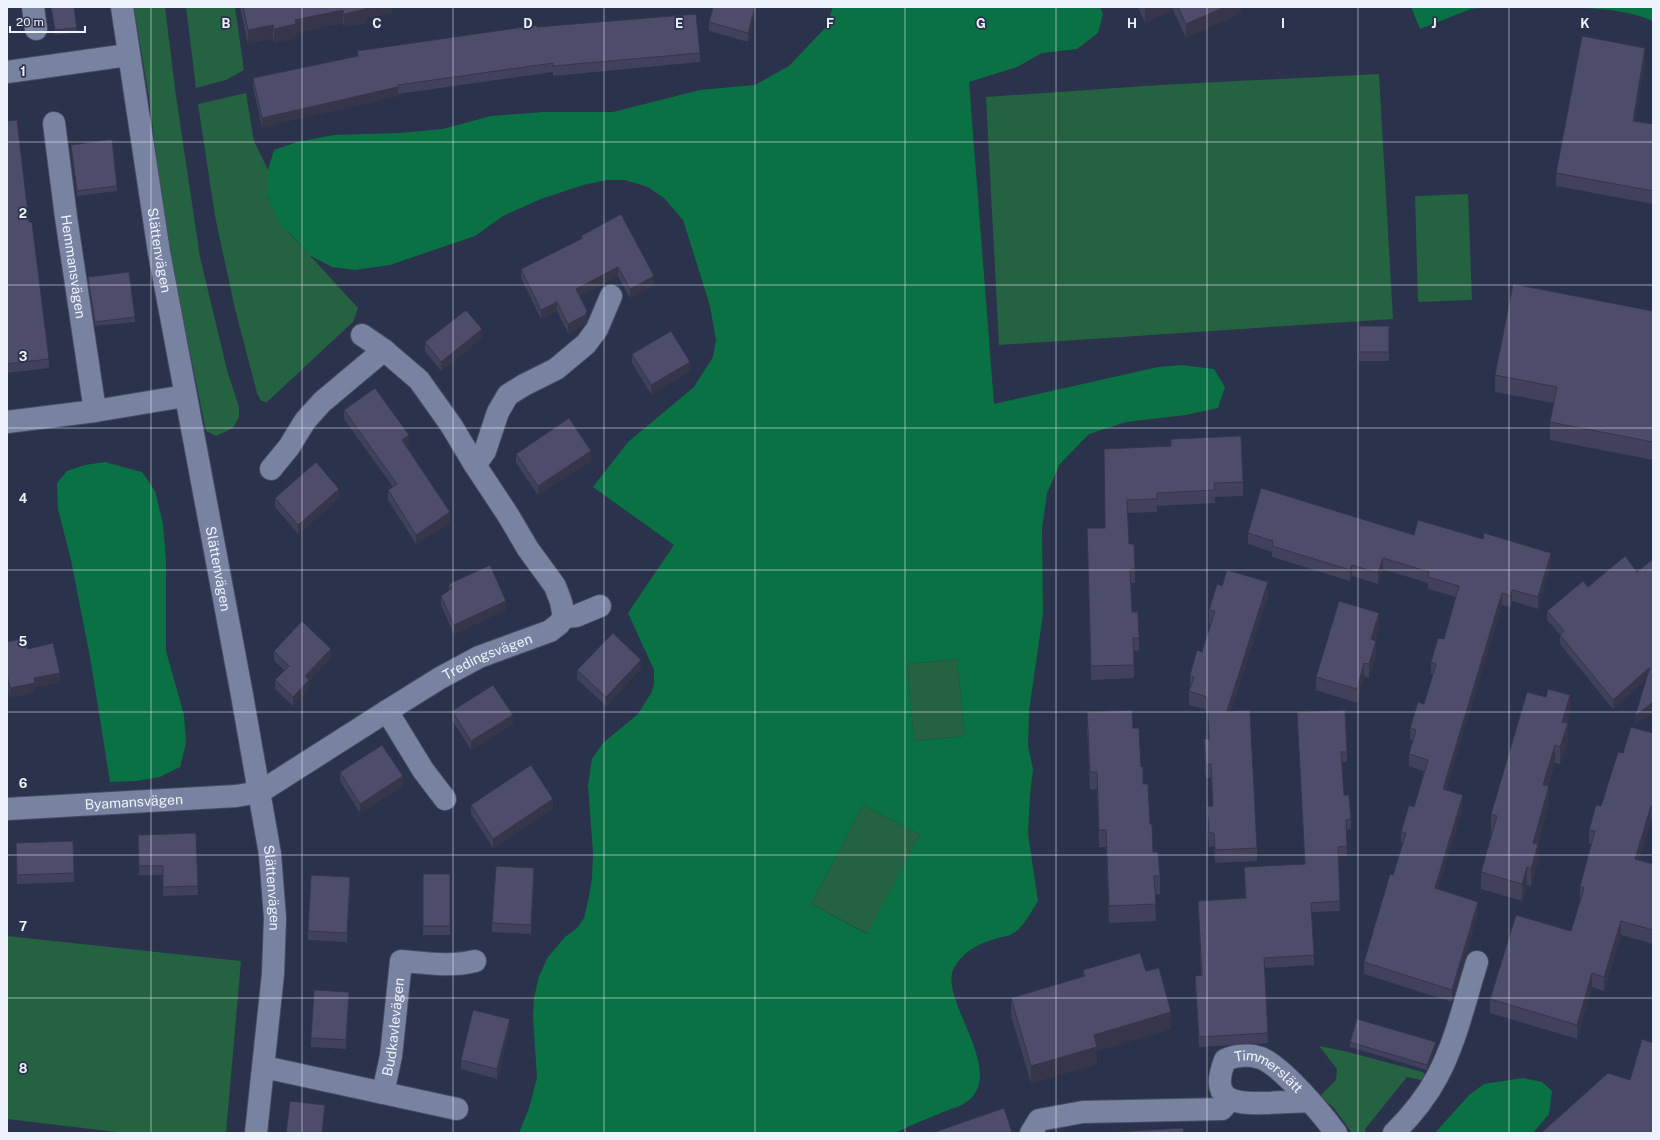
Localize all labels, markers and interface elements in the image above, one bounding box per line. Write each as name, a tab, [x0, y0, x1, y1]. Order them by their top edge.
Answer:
scale bar	[10, 8, 85, 34]
text: 20 m	[16, 15, 44, 29]
text: B	[222, 16, 231, 31]
text: C	[372, 16, 382, 31]
text: D	[523, 16, 533, 31]
text: E	[675, 16, 683, 31]
text: F	[826, 16, 834, 31]
text: G	[976, 16, 986, 31]
text: H	[1127, 16, 1137, 31]
text: I	[1281, 16, 1285, 31]
text: J	[1431, 16, 1437, 31]
text: K	[1580, 16, 1590, 31]
text: 1	[20, 64, 26, 79]
text: 2	[19, 206, 27, 221]
street label: Slättenvägen	[144, 207, 174, 294]
street label: Hemmansvägen	[58, 214, 89, 320]
text: 3	[19, 349, 28, 364]
text: 4	[19, 491, 28, 506]
street label: Slättenvägen	[203, 525, 234, 612]
street label: Tredingsvägen	[440, 630, 534, 683]
text: 5	[19, 634, 28, 649]
text: 6	[19, 776, 28, 791]
street label: Byamansvägen	[84, 791, 183, 813]
street label: Slättenvägen	[261, 844, 283, 931]
text: 7	[19, 919, 27, 934]
street label: Budkavlevägen	[379, 977, 407, 1078]
street label: Timmerslätt	[1233, 1047, 1306, 1096]
text: 8	[19, 1061, 28, 1076]

